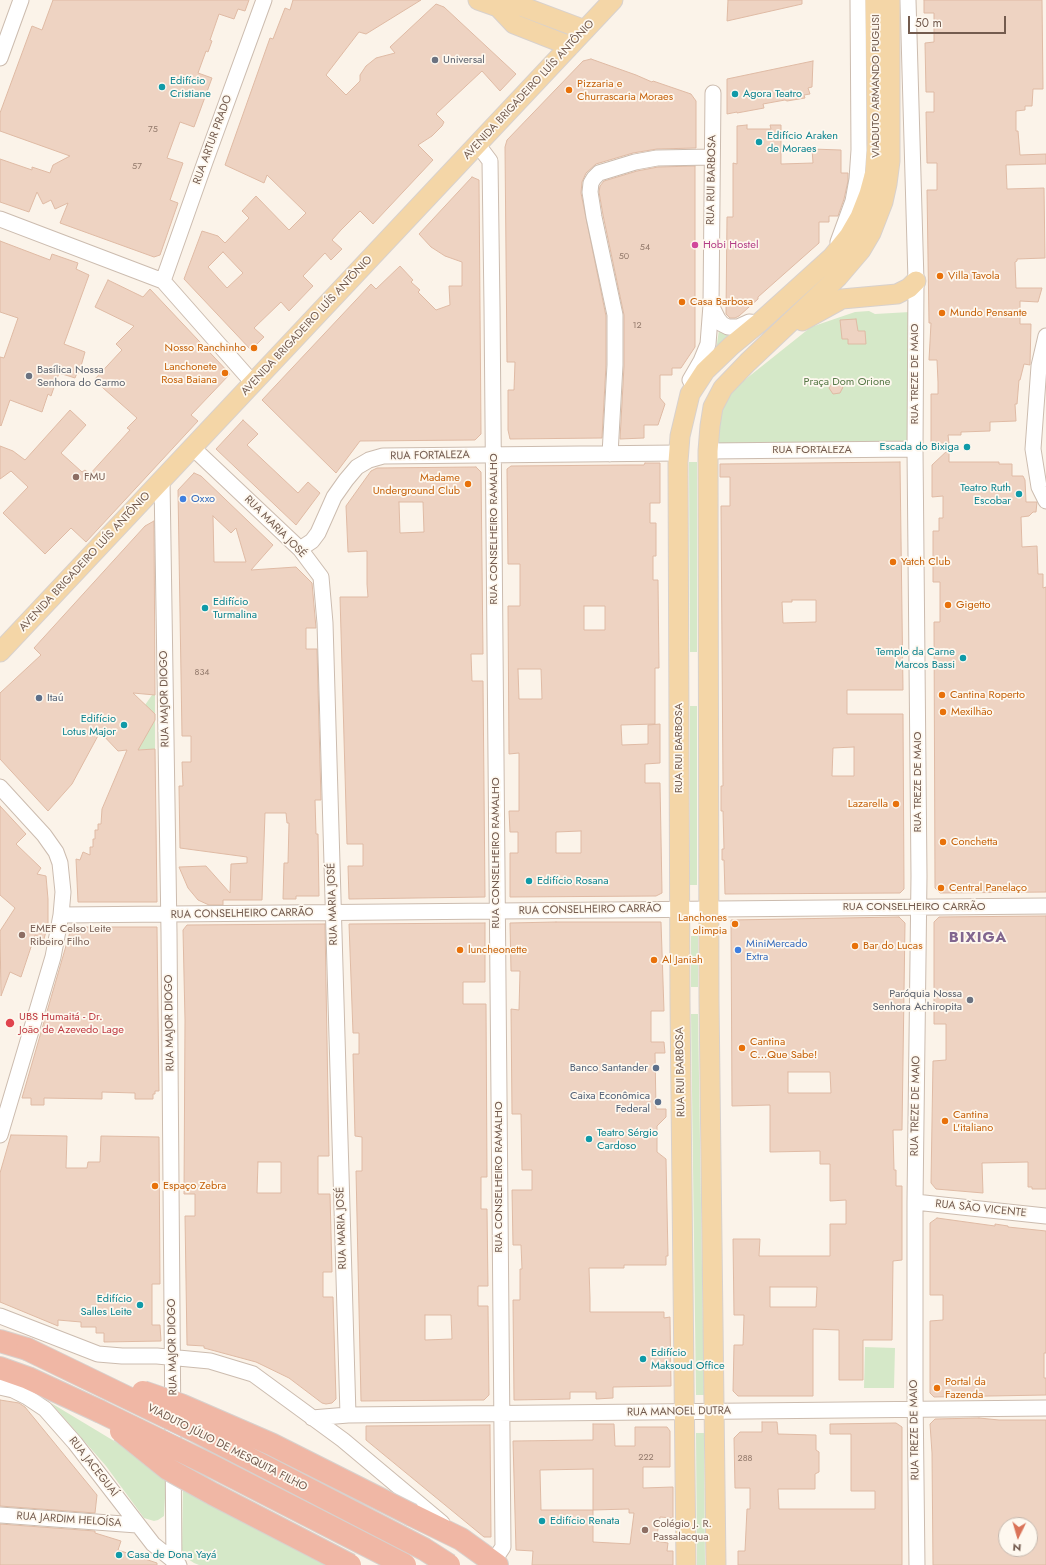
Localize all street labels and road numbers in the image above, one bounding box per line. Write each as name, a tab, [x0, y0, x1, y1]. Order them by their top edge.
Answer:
street label: VIADUTO ARMANDO PUGLISI	[869, 14, 883, 158]
street label: AVENIDA BRIGADEIRO LUÍS ANTÔNIO	[461, 17, 597, 163]
street label: RUA ARTUR PRADO	[191, 94, 235, 186]
street label: RUA RUI BARBOSA	[705, 135, 719, 225]
street label: AVENIDA BRIGADEIRO LUÍS ANTÔNIO	[239, 253, 375, 399]
street label: RUA TREZE DE MAIO	[908, 324, 922, 424]
street label: RUA FORTALEZA	[772, 443, 852, 457]
street label: RUA FORTALEZA	[390, 449, 470, 463]
street label: RUA CONSELHEIRO RAMALHO	[487, 453, 501, 605]
street label: AVENIDA BRIGADEIRO LUÍS ANTÔNIO	[17, 489, 153, 635]
street label: RUA MARIA JOSÉ	[241, 493, 309, 561]
street label: RUA MAJOR DIOGO	[158, 651, 172, 747]
street label: RUA RUI BARBOSA	[672, 703, 686, 793]
street label: RUA TREZE DE MAIO	[911, 732, 925, 832]
street label: RUA CONSELHEIRO RAMALHO	[489, 777, 503, 929]
street label: RUA MARIA JOSÉ	[325, 862, 341, 946]
street label: RUA CONSELHEIRO CARRÃO	[843, 900, 985, 914]
street label: RUA CONSELHEIRO CARRÃO	[519, 902, 661, 918]
street label: RUA CONSELHEIRO CARRÃO	[171, 906, 313, 922]
street label: RUA MAJOR DIOGO	[163, 975, 177, 1071]
street label: RUA RUI BARBOSA	[674, 1027, 688, 1117]
street label: RUA TREZE DE MAIO	[909, 1056, 923, 1156]
street label: RUA CONSELHEIRO RAMALHO	[492, 1101, 506, 1253]
street label: RUA MARIA JOSÉ	[334, 1186, 350, 1270]
street label: RUA SÃO VICENTE	[935, 1198, 1027, 1220]
street label: RUA MAJOR DIOGO	[166, 1299, 180, 1395]
street label: RUA TREZE DE MAIO	[908, 1380, 922, 1480]
street label: VIADUTO JÚLIO DE MESQUITA FILHO	[145, 1402, 309, 1494]
street label: RUA MANOEL DUTRA	[627, 1404, 731, 1420]
street label: RUA JACEGUAÍ	[66, 1435, 120, 1499]
street label: RUA JARDIM HELOÍSA	[16, 1510, 122, 1530]

